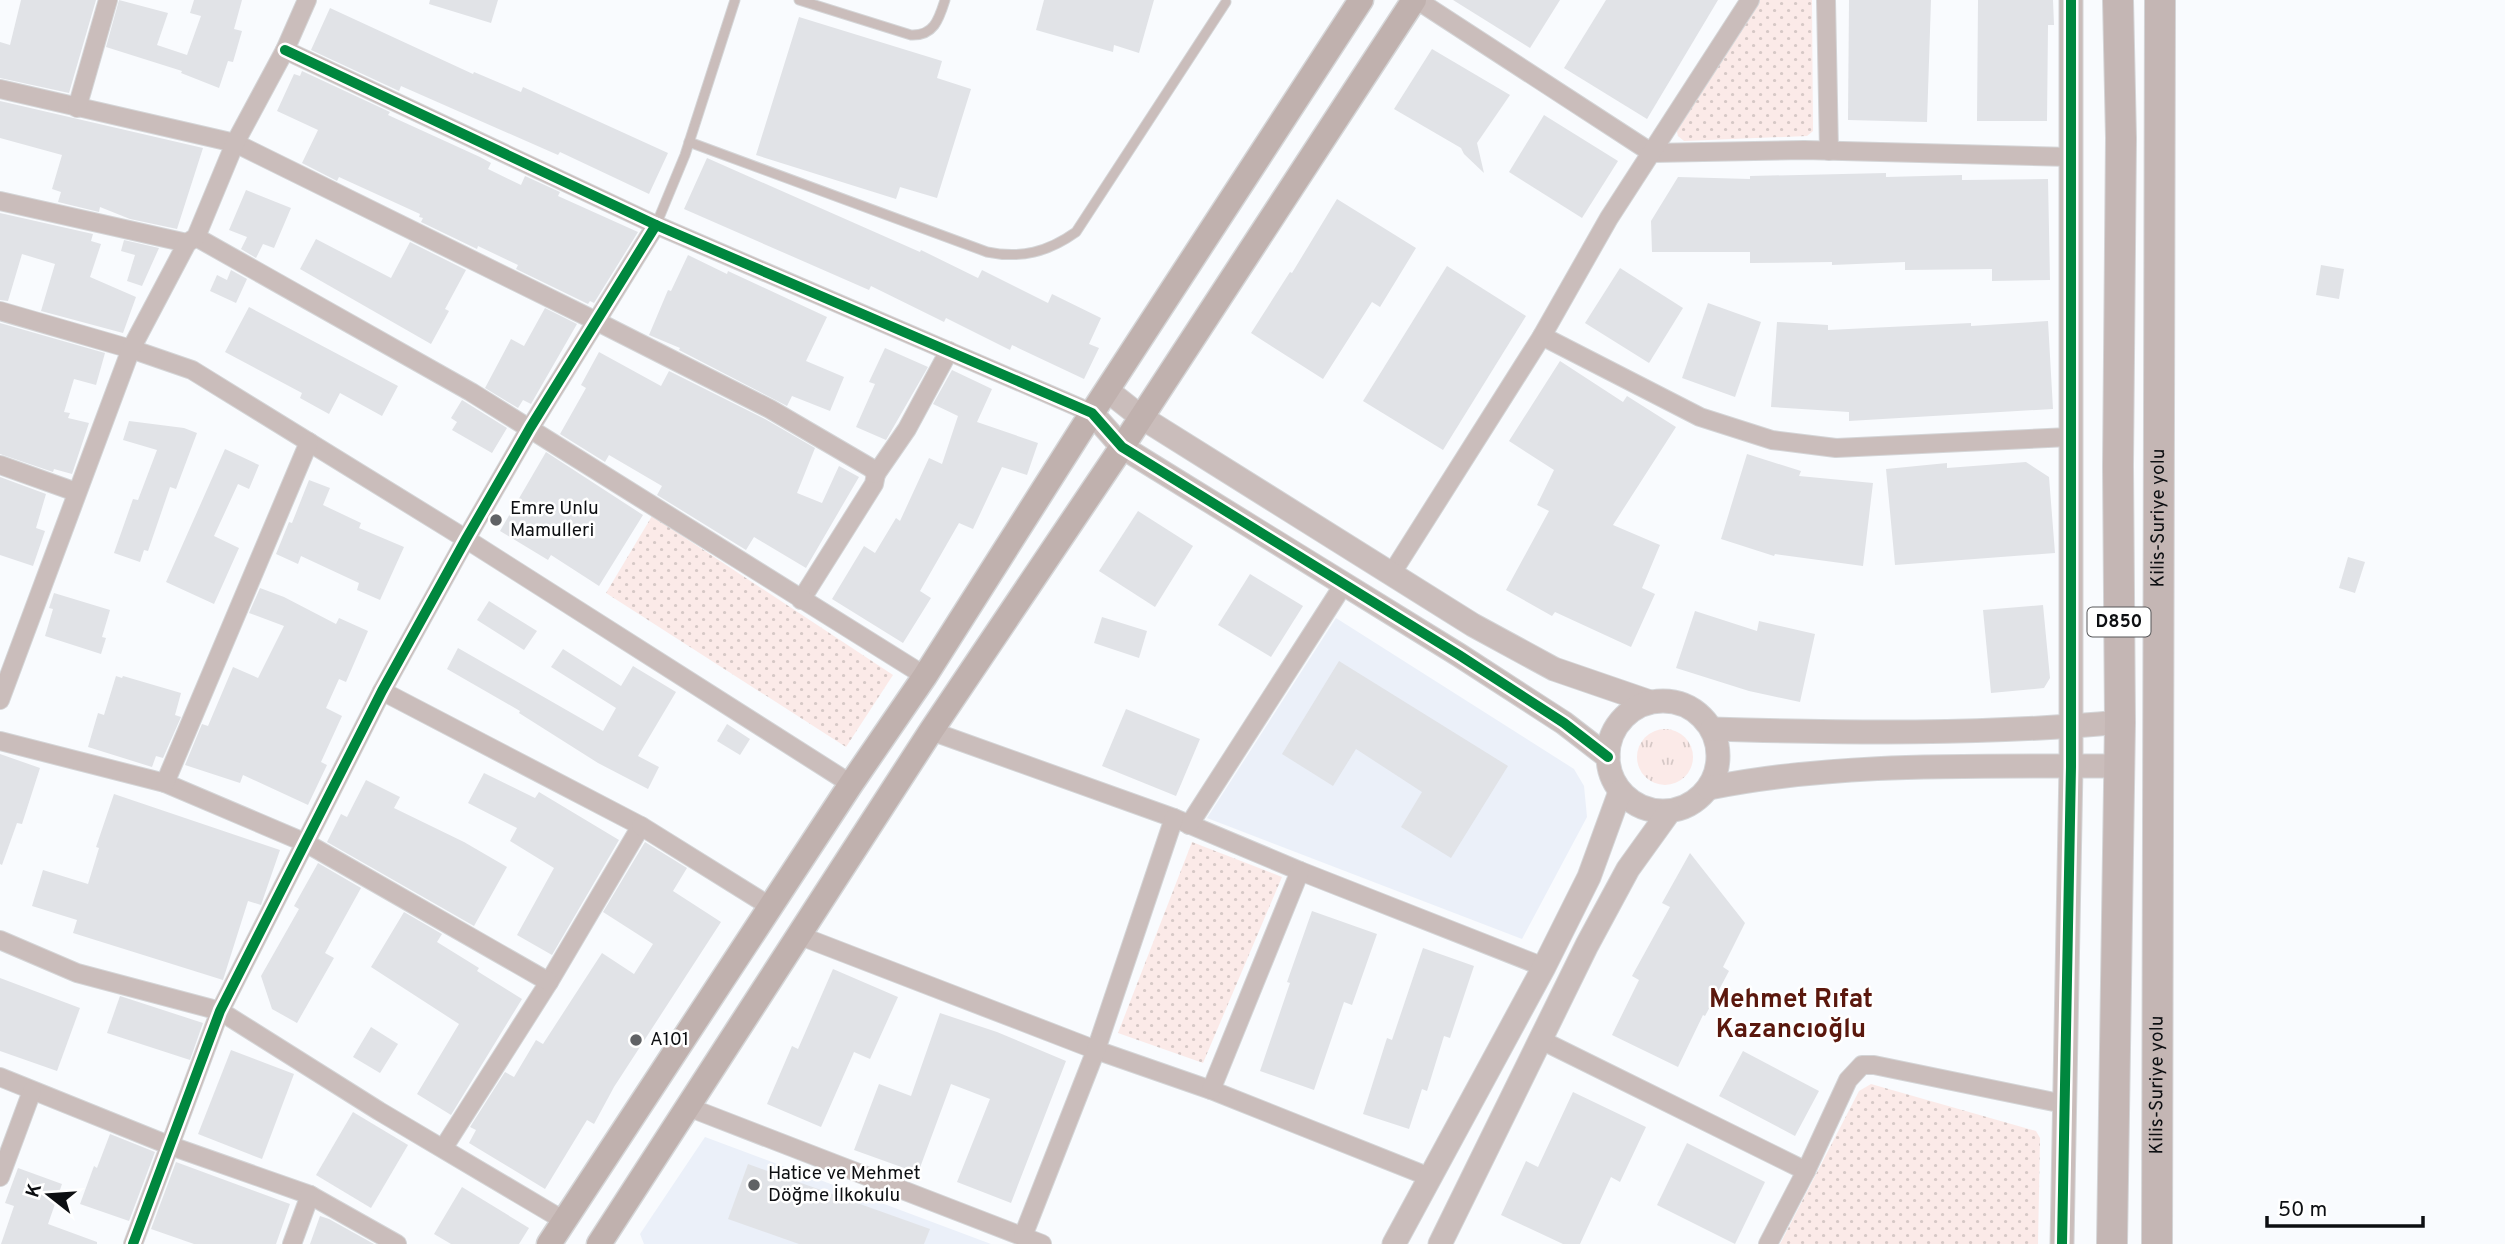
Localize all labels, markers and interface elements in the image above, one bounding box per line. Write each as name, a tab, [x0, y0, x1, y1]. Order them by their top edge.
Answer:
street label: Kilis-Suriye yolu	[2147, 449, 2171, 587]
place label: Emre Unlu Mamulleri	[510, 497, 599, 543]
marker: Emre Unlu Mamulleri	[488, 512, 504, 528]
road number: D850	[2088, 608, 2150, 636]
district label: Mehmet Rıfat Kazancıoğlu	[1709, 984, 1873, 1047]
street label: Kilis-Suriye yolu	[2145, 1016, 2170, 1154]
place label: A101	[650, 1028, 689, 1052]
marker: A101	[628, 1032, 644, 1048]
north arrow	[14, 1160, 84, 1230]
place label: Hatice ve Mehmet Döğme İlkokulu	[768, 1162, 921, 1208]
marker: Hatice ve Mehmet Döğme İlkokulu	[746, 1177, 762, 1193]
text: K	[21, 1181, 48, 1201]
scale bar	[2267, 1184, 2423, 1228]
text: 50 m	[2278, 1197, 2327, 1224]

